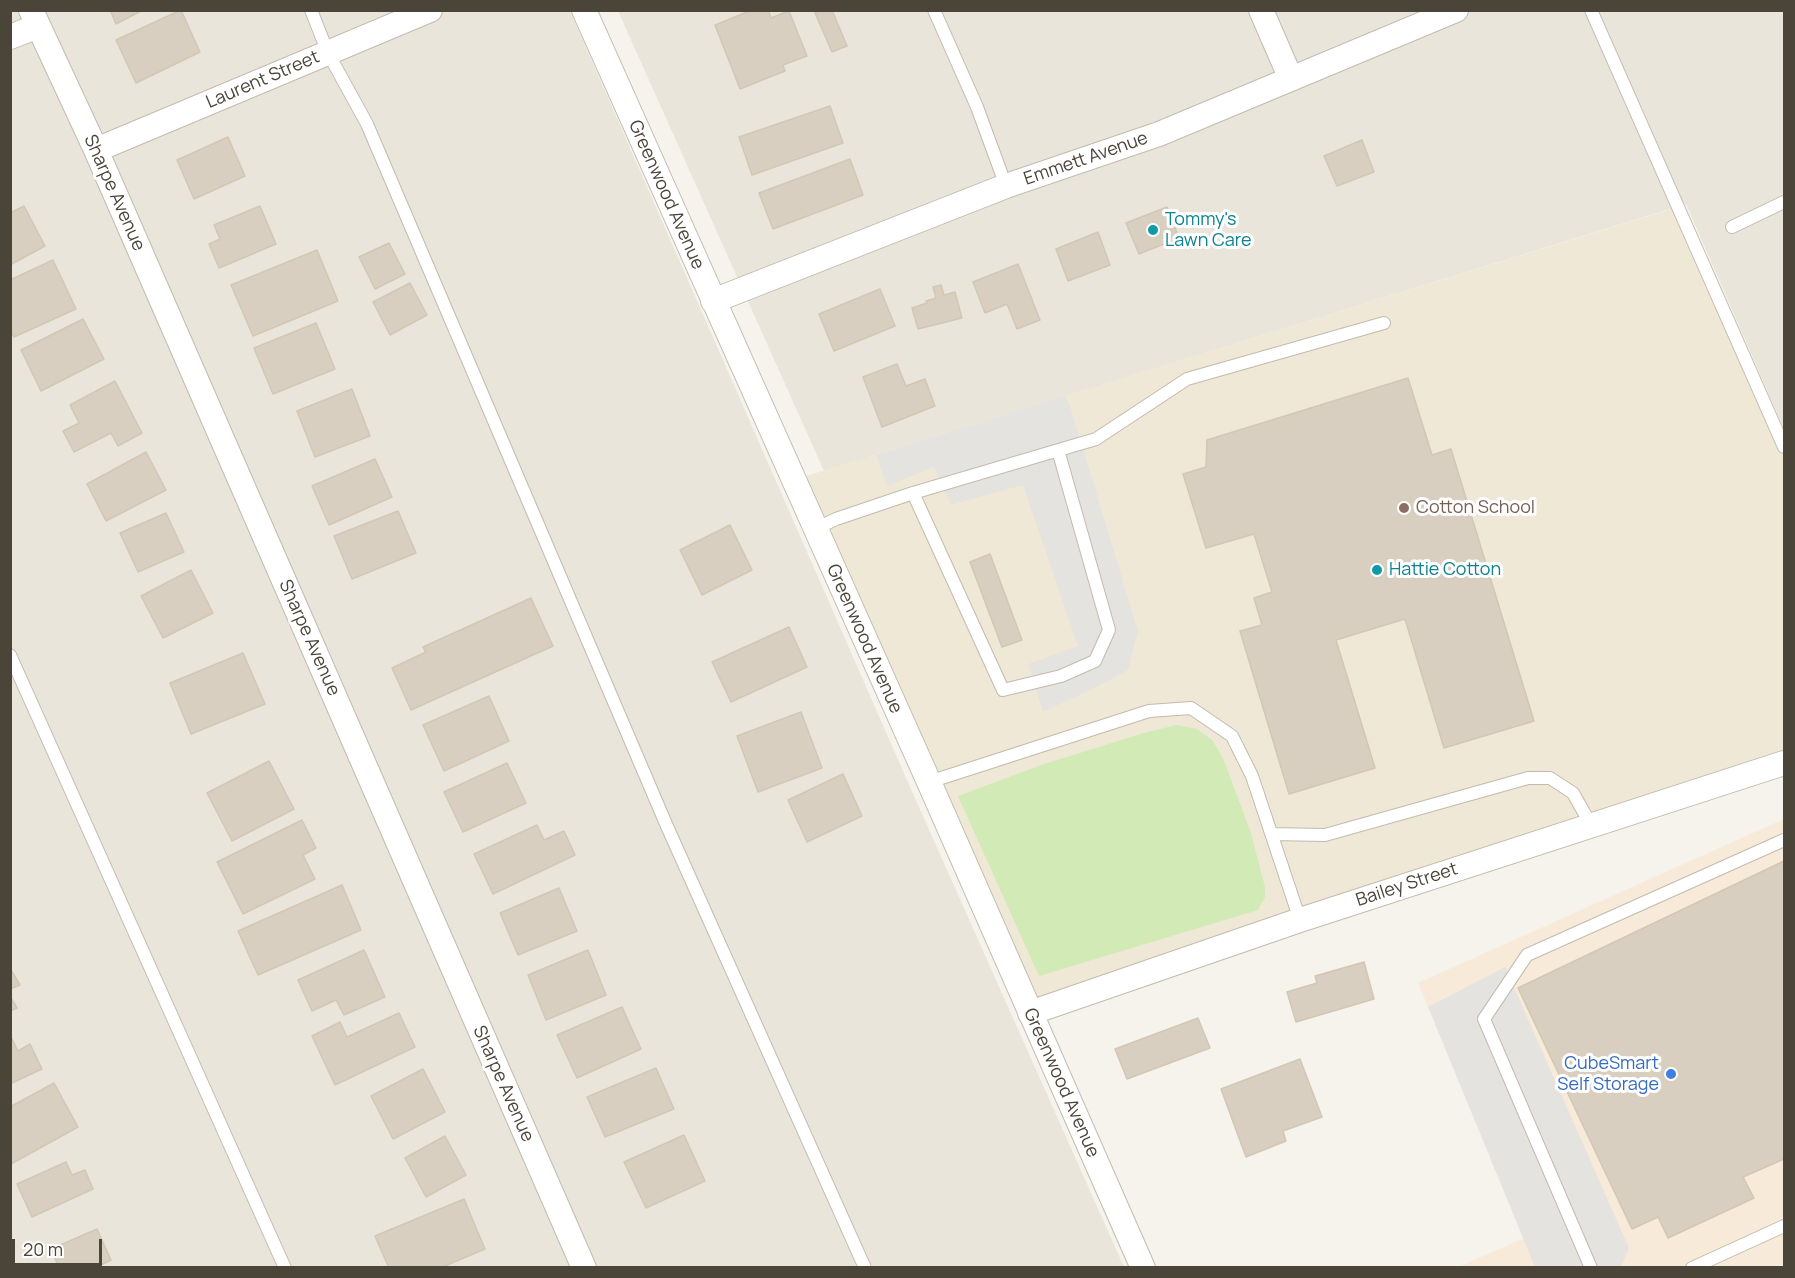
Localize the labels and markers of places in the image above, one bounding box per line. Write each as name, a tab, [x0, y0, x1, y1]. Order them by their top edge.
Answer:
place label: Tommy's Lawn Care	[1165, 209, 1252, 252]
marker: Tommy's Lawn Care	[1146, 223, 1160, 237]
place label: Cotton School	[1416, 497, 1535, 519]
marker: Cotton School	[1397, 501, 1411, 515]
place label: Hattie Cotton	[1389, 559, 1501, 581]
marker: Hattie Cotton	[1370, 563, 1384, 577]
place label: CubeSmart Self Storage	[1557, 1053, 1659, 1096]
marker: CubeSmart Self Storage	[1664, 1067, 1678, 1081]

